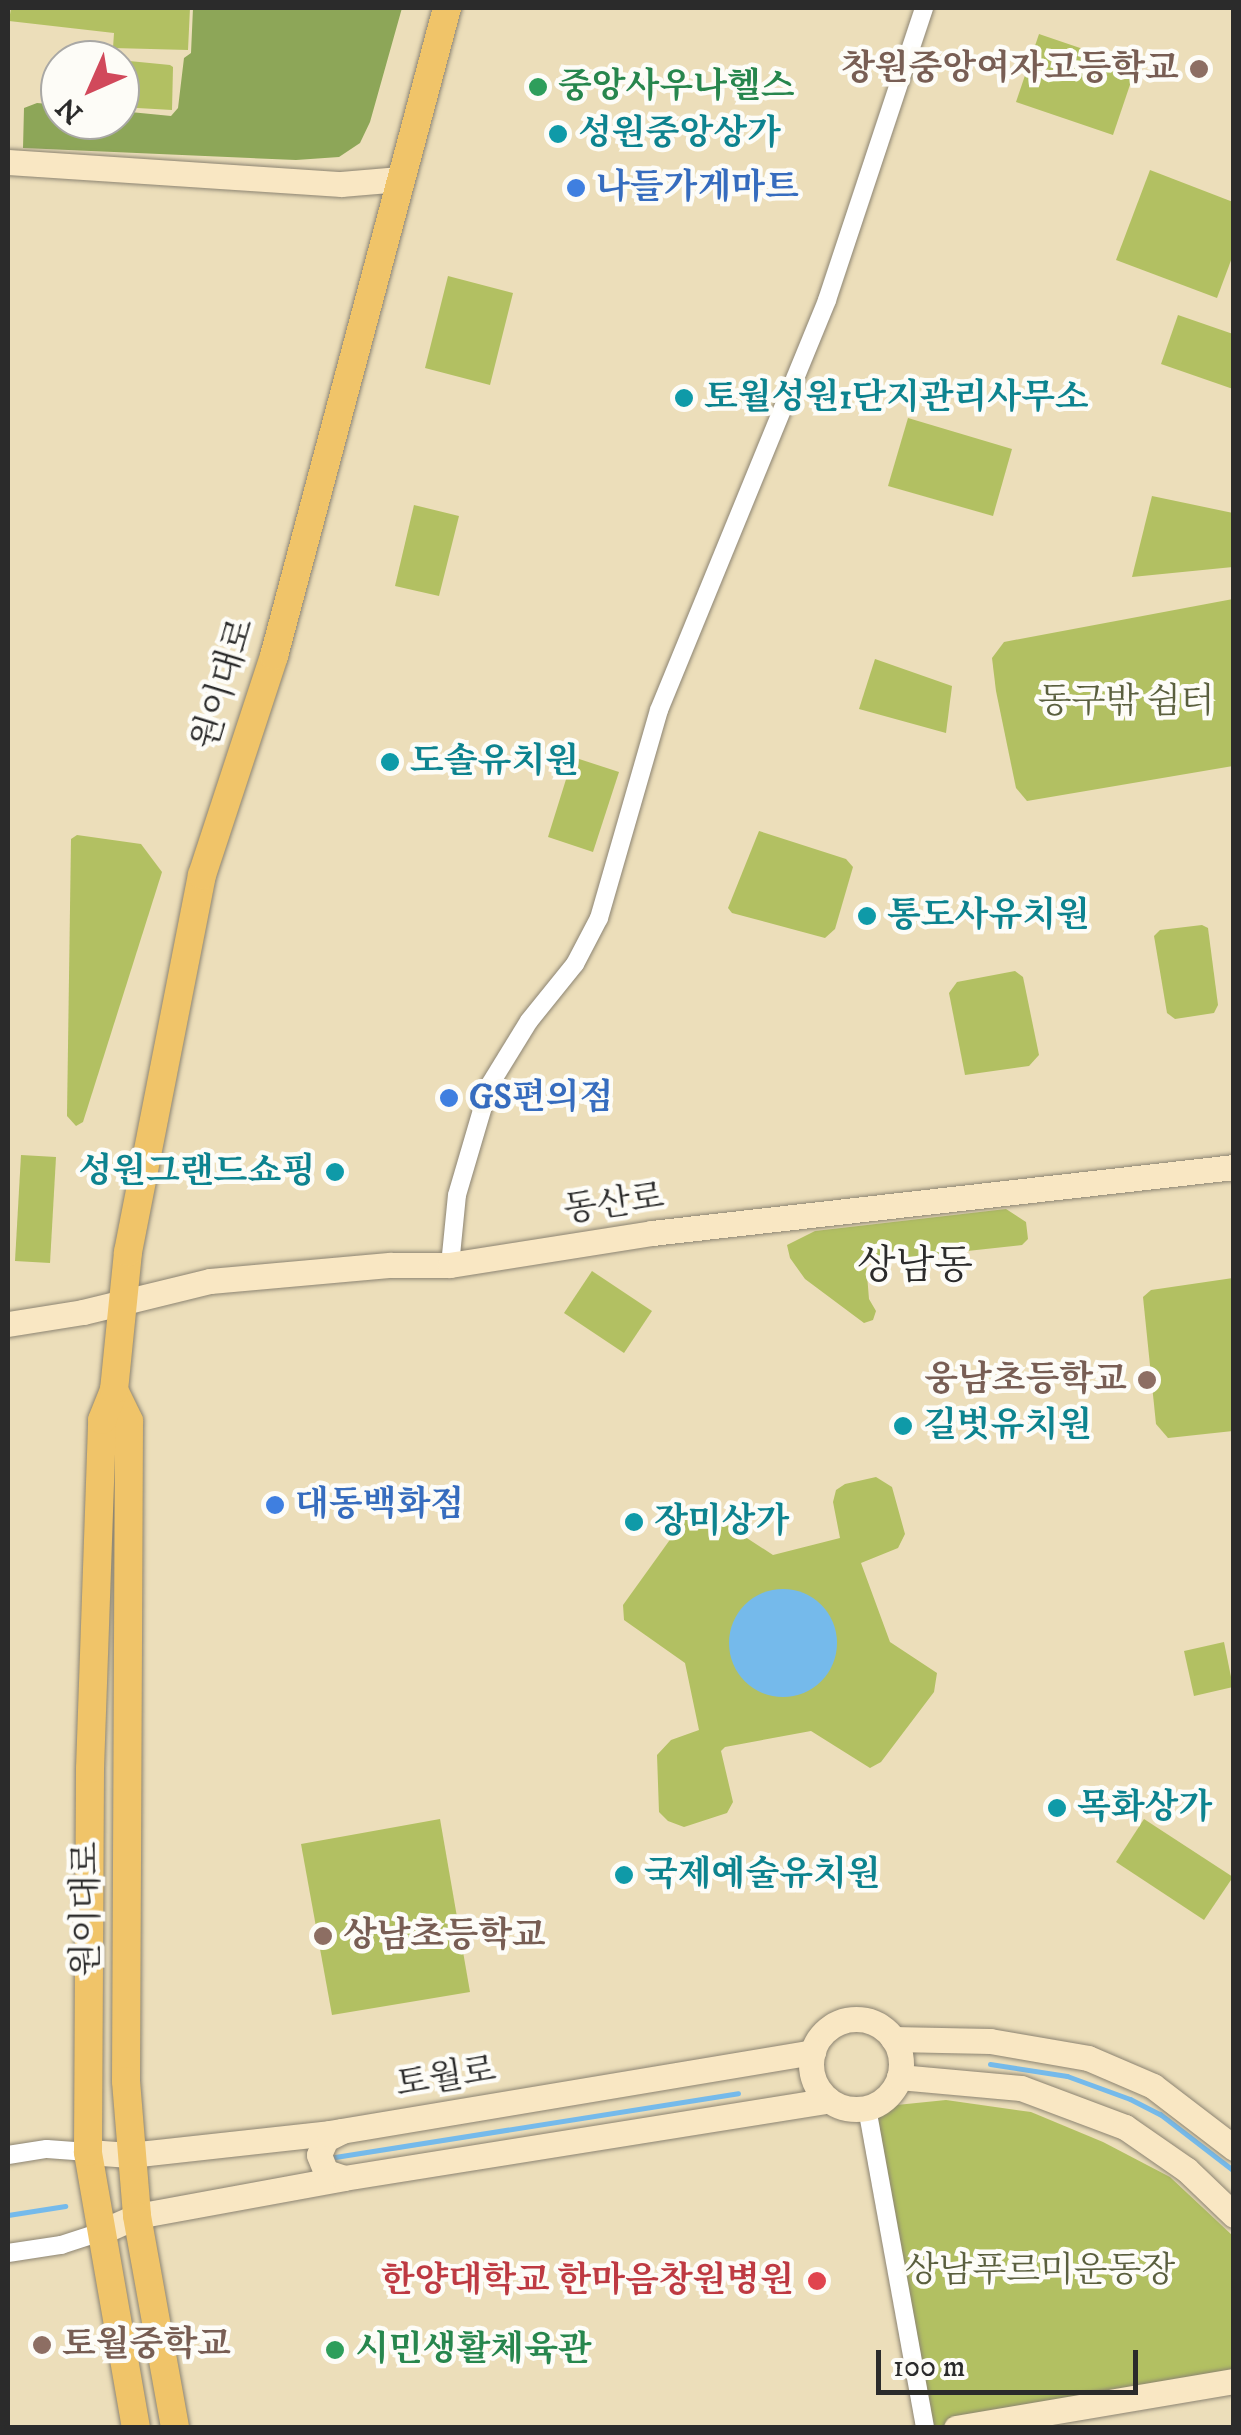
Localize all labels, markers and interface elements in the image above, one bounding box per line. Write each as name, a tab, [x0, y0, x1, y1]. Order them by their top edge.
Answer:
north arrow	[40, 40, 140, 140]
place label: 창원중앙여자고등학교	[841, 48, 1179, 90]
marker: 창원중앙여자고등학교	[1188, 58, 1210, 80]
place label: 중앙사우나헬스	[558, 66, 795, 108]
marker: 중앙사우나헬스	[527, 76, 549, 98]
text: N	[49, 90, 90, 131]
place label: 성원중앙상가	[578, 113, 781, 155]
marker: 성원중앙상가	[547, 123, 569, 145]
place label: 나들가게마트	[596, 167, 799, 209]
marker: 나들가게마트	[565, 177, 587, 199]
place label: 토월성원1단지관리사무소	[704, 377, 1089, 419]
marker: 토월성원1단지관리사무소	[673, 387, 695, 409]
street label: 원이대로	[184, 613, 264, 755]
park label: 동구밖 쉼터	[1038, 681, 1214, 723]
place label: 도솔유치원	[410, 741, 579, 783]
marker: 도솔유치원	[379, 751, 401, 773]
place label: 통도사유치원	[887, 895, 1090, 937]
marker: 통도사유치원	[856, 905, 878, 927]
place label: GS편의점	[469, 1077, 613, 1119]
marker: GS편의점	[438, 1087, 460, 1109]
place label: 성원그랜드쇼핑	[78, 1151, 315, 1193]
marker: 성원그랜드쇼핑	[324, 1161, 346, 1183]
street label: 동산로	[561, 1176, 667, 1232]
district label: 상남동	[857, 1243, 973, 1291]
place label: 웅남초등학교	[924, 1359, 1127, 1401]
marker: 웅남초등학교	[1136, 1369, 1158, 1391]
place label: 길벗유치원	[923, 1405, 1092, 1447]
marker: 길벗유치원	[892, 1415, 914, 1437]
place label: 대동백화점	[295, 1484, 464, 1526]
marker: 대동백화점	[264, 1494, 286, 1516]
place label: 장미상가	[654, 1501, 789, 1543]
marker: 장미상가	[623, 1511, 645, 1533]
place label: 목화상가	[1077, 1787, 1212, 1829]
marker: 목화상가	[1046, 1797, 1068, 1819]
street label: 원이대로	[66, 1841, 108, 1977]
place label: 국제예술유치원	[644, 1854, 881, 1896]
marker: 국제예술유치원	[613, 1864, 635, 1886]
place label: 상남초등학교	[343, 1915, 546, 1957]
marker: 상남초등학교	[312, 1925, 334, 1947]
street label: 토월로	[393, 2049, 499, 2107]
park label: 상남푸르미운동장	[905, 2250, 1175, 2292]
place label: 한양대학교 한마음창원병원	[381, 2260, 794, 2302]
marker: 한양대학교 한마음창원병원	[804, 2268, 830, 2294]
place label: 토월중학교	[62, 2324, 231, 2366]
place label: 시민생활체육관	[355, 2329, 592, 2371]
scale bar	[881, 2330, 1144, 2392]
marker: 토월중학교	[31, 2334, 53, 2356]
marker: 시민생활체육관	[324, 2339, 346, 2361]
text: 100 m	[893, 2349, 965, 2386]

